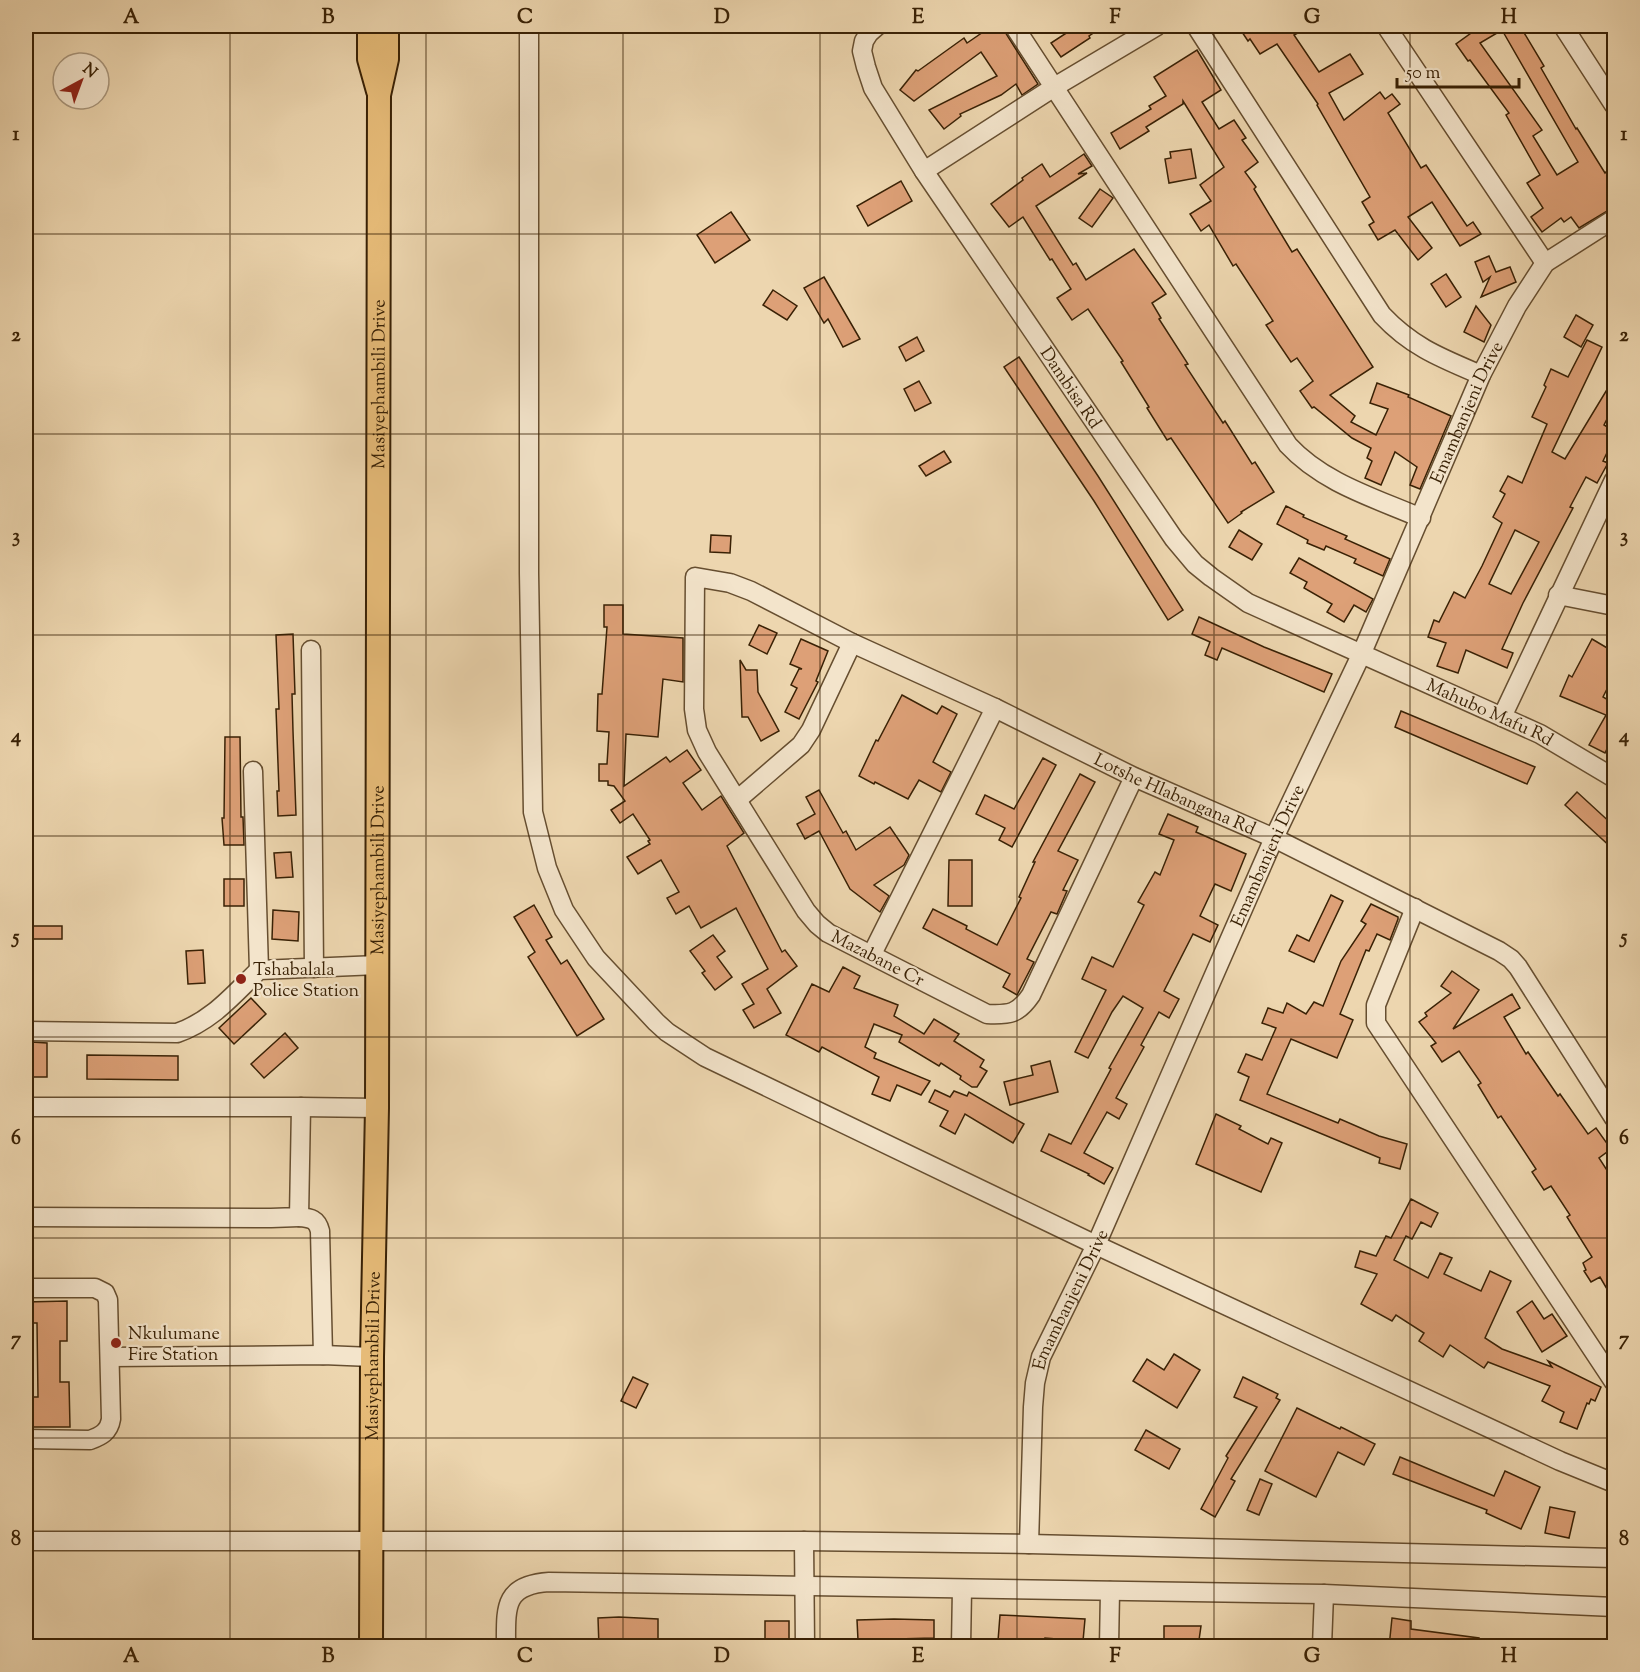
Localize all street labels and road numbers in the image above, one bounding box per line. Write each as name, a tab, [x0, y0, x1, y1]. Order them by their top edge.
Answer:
street label: Masiyephambili Drive	[367, 299, 394, 469]
street label: Emambanjeni Drive	[1425, 337, 1511, 488]
street label: Dambisa Rd	[1032, 342, 1107, 435]
street label: Mahubo Mafu Rd	[1421, 674, 1557, 754]
street label: Lotshe Hlabangana Rd	[1089, 748, 1259, 843]
street label: Emambanjeni Drive	[1226, 781, 1312, 932]
street label: Masiyephambili Drive	[366, 785, 393, 955]
street label: Mazabane Cr	[826, 925, 928, 995]
street label: Emambanjeni Drive	[1027, 1226, 1116, 1373]
street label: Masiyephambili Drive	[361, 1271, 389, 1441]

